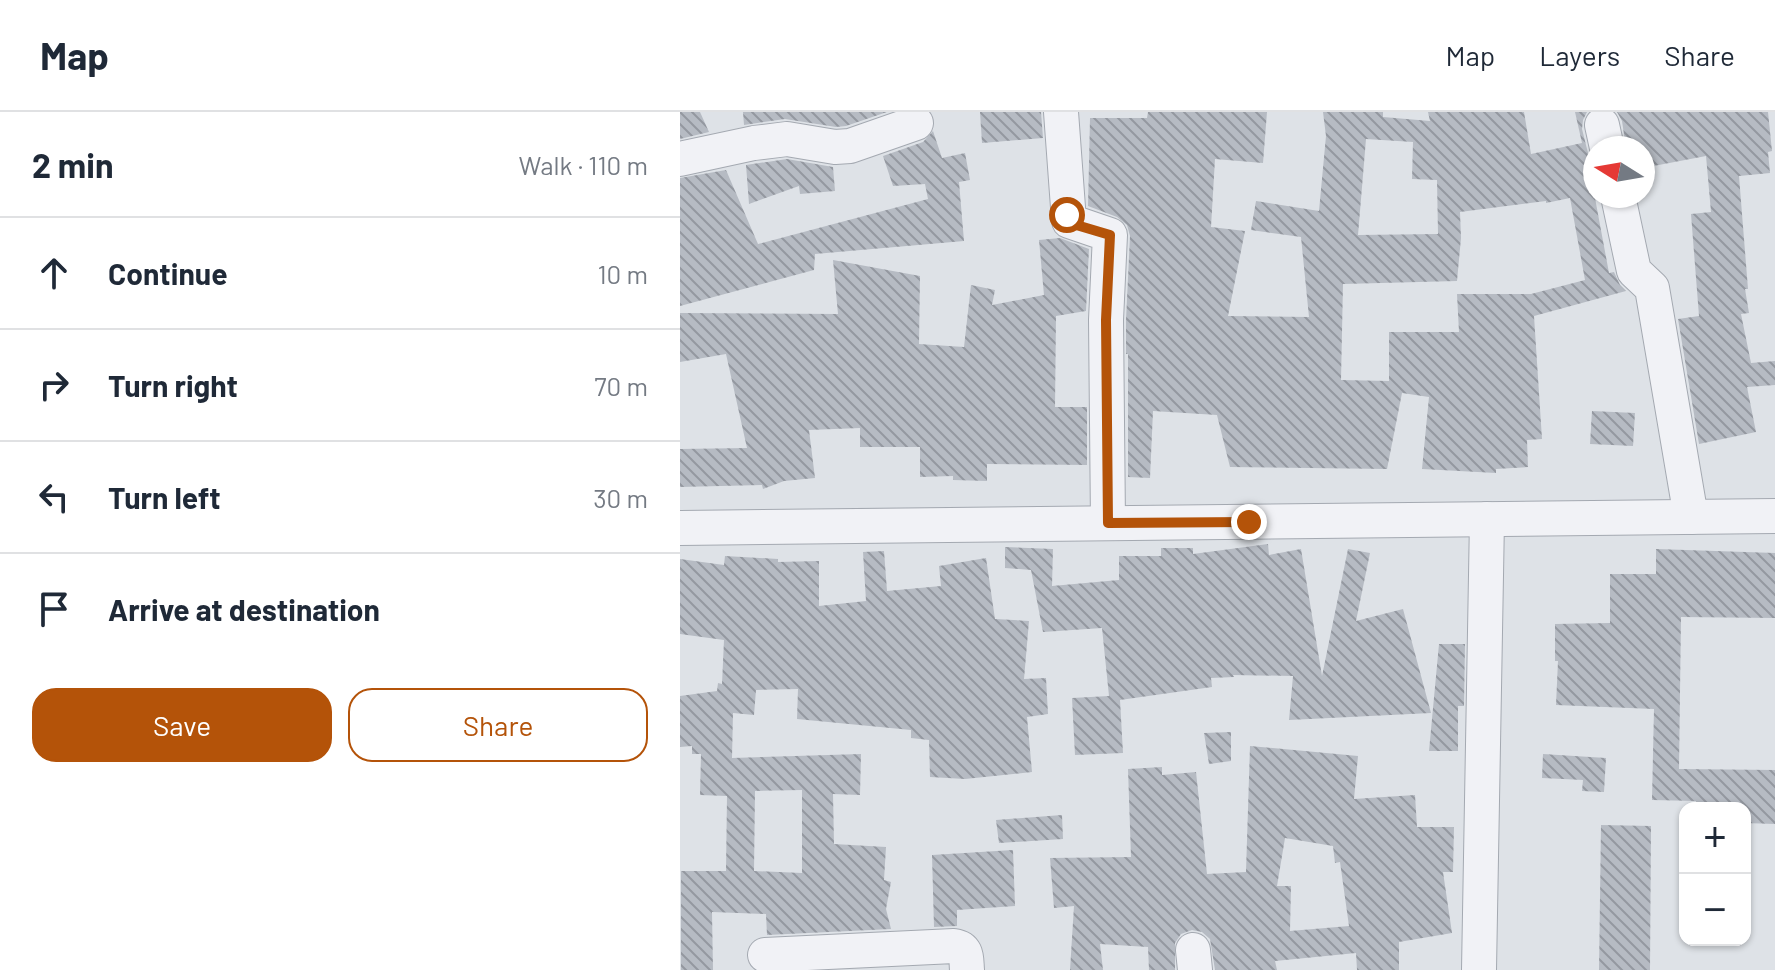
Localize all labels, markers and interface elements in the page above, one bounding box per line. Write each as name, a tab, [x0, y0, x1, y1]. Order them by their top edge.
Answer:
text: Map	[40, 32, 109, 78]
text: Map	[1445, 38, 1495, 72]
text: Layers	[1539, 38, 1620, 72]
text: Share	[1664, 38, 1735, 72]
north arrow	[1583, 136, 1655, 208]
text: 2 min	[32, 144, 114, 185]
text: Walk · 110 m	[519, 149, 648, 180]
route start	[1049, 197, 1085, 233]
icon: ahead	[32, 251, 76, 295]
text: Continue	[108, 255, 228, 291]
text: 10 m	[598, 258, 648, 289]
icon: right	[32, 363, 76, 407]
text: Turn right	[108, 367, 238, 403]
text: 70 m	[594, 370, 648, 401]
icon: left	[32, 475, 76, 519]
text: Turn left	[108, 479, 221, 515]
text: 30 m	[593, 482, 648, 513]
route end	[1231, 504, 1267, 540]
icon: arrive	[32, 587, 76, 631]
text: Arrive at destination	[108, 591, 380, 627]
button: Save	[32, 688, 332, 762]
button: Share	[348, 688, 648, 762]
map controls	[1679, 802, 1751, 946]
button: +	[1679, 802, 1751, 874]
button: −	[1679, 874, 1751, 946]

